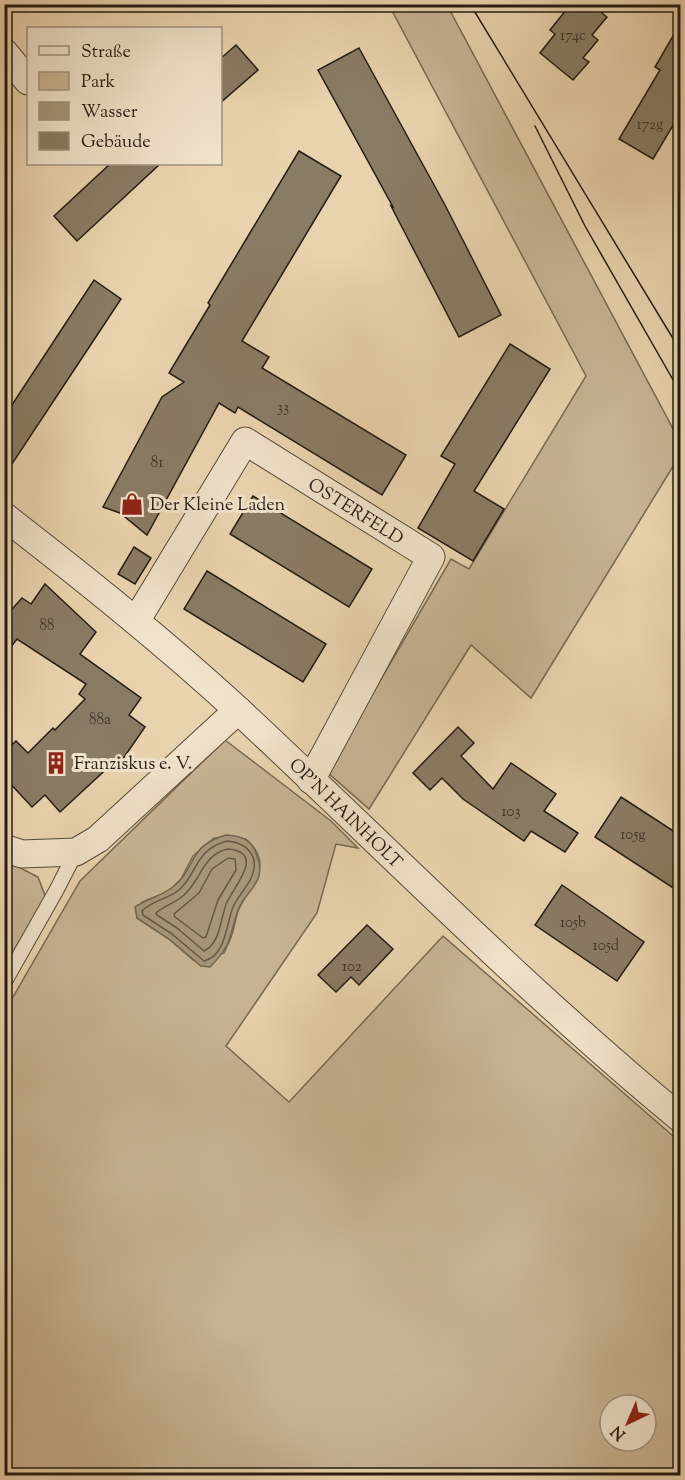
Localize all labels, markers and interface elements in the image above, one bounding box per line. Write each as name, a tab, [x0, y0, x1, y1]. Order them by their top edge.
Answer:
house number: 174c	[560, 26, 586, 47]
legend	[27, 27, 222, 165]
text: Straße	[81, 40, 131, 66]
text: Park	[81, 70, 116, 96]
text: Wasser	[81, 100, 138, 126]
house number: 172g	[637, 115, 663, 136]
text: Gebäude	[81, 130, 151, 156]
house number: 33	[277, 398, 289, 419]
house number: 81	[151, 453, 163, 474]
street label: OSTERFELD	[302, 473, 408, 552]
shop icon: Der Kleine Laden	[119, 491, 145, 517]
place label: Der Kleine Laden	[150, 493, 286, 519]
house number: 88	[39, 616, 55, 637]
house number: 88a	[89, 710, 111, 731]
building icon: Franziskus e. V.	[43, 750, 69, 776]
place label: Franziskus e. V.	[74, 752, 192, 778]
street label: OP'N HAINHOLT	[282, 753, 408, 876]
house number: 103	[502, 802, 520, 823]
house number: 105g	[620, 825, 646, 846]
house number: 105b	[560, 913, 586, 934]
house number: 105d	[593, 936, 620, 957]
house number: 102	[342, 957, 362, 978]
north arrow	[598, 1393, 658, 1453]
text: N	[607, 1419, 632, 1445]

